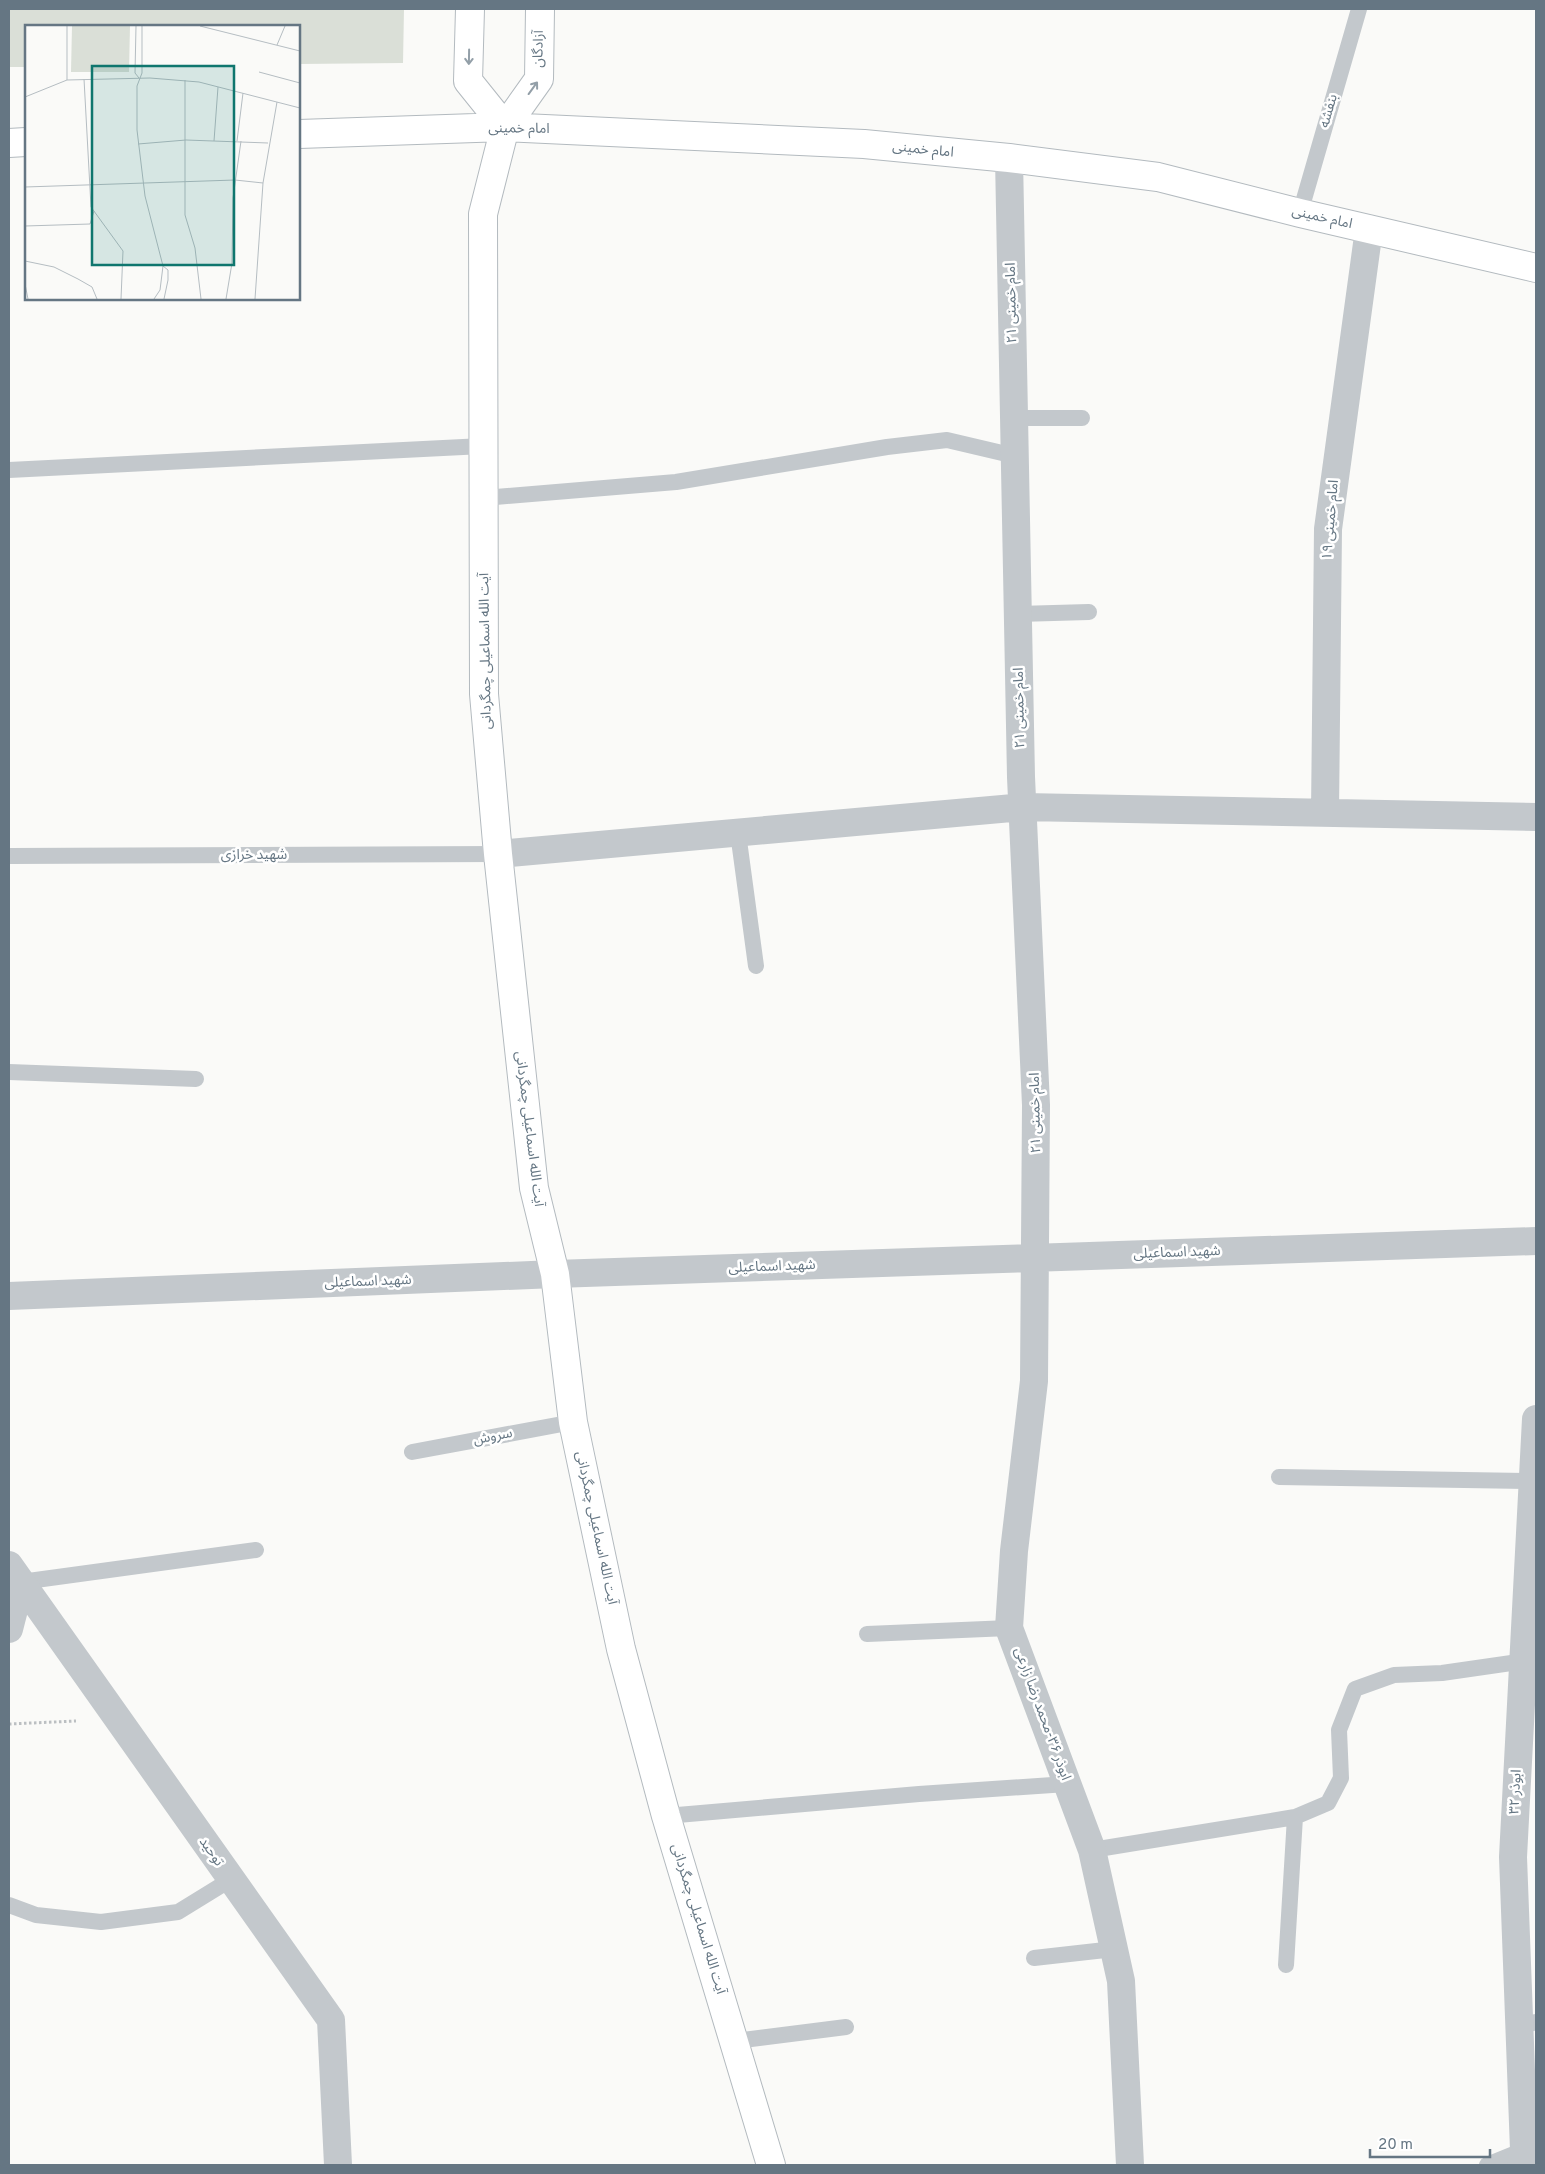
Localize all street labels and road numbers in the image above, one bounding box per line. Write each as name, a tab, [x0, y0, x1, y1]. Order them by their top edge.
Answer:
street label: آزادگان	[530, 29, 548, 68]
street label: بنفشه	[1316, 92, 1342, 130]
street label: امام خمینی	[488, 120, 550, 139]
street label: امام خمینی	[891, 138, 954, 163]
street label: امام خمینی	[1290, 203, 1354, 234]
street label: امام خمینی ۲۱	[1003, 262, 1022, 344]
street label: امام خمینی ۱۹	[1319, 479, 1344, 561]
street label: آیت الله اسماعیلی چمگردانی	[476, 572, 496, 729]
street label: امام خمینی ۲۱	[1011, 667, 1030, 749]
street label: شهید خرازی	[221, 847, 287, 864]
street label: آیت الله اسماعیلی چمگردانی	[511, 1050, 547, 1209]
street label: امام خمینی ۲۱	[1027, 1072, 1046, 1154]
street label: شهید اسماعیلی	[1133, 1243, 1221, 1263]
street label: شهید اسماعیلی	[728, 1257, 816, 1277]
street label: شهید اسماعیلی	[324, 1272, 412, 1292]
street label: سروش	[472, 1425, 514, 1449]
street label: آیت الله اسماعیلی چمگردانی	[571, 1450, 621, 1607]
street label: ابوذر ۳۶-محمد رضا زارعی	[1010, 1645, 1074, 1783]
street label: ابوذر ۳۲	[1506, 1769, 1526, 1815]
street label: توحید	[195, 1834, 227, 1870]
street label: آیت الله اسماعیلی چمگردانی	[667, 1842, 729, 1997]

